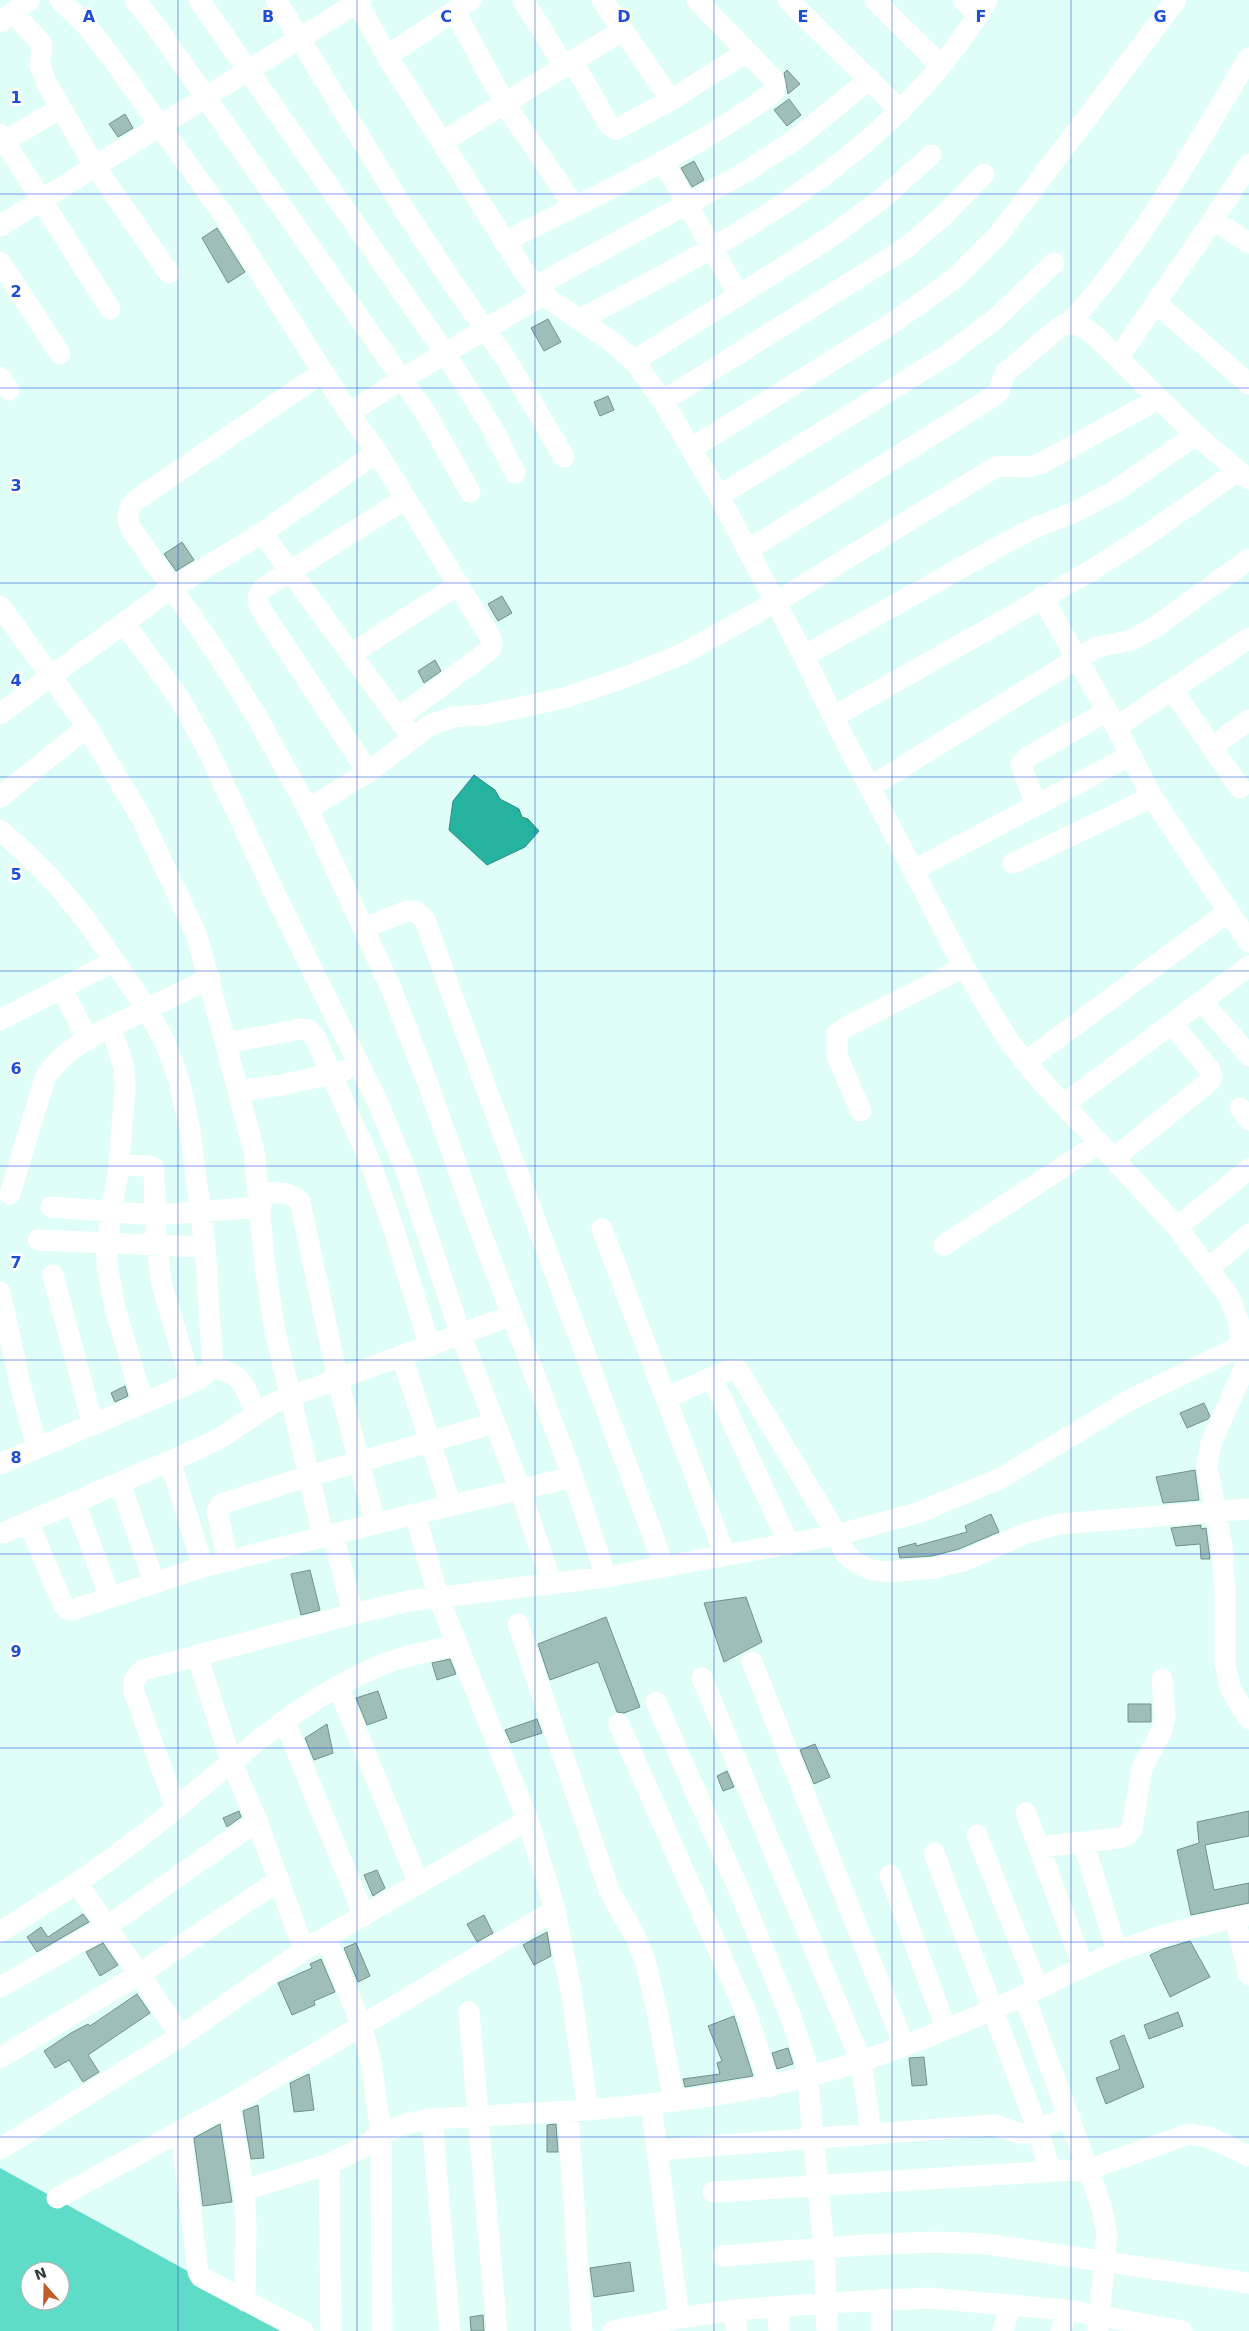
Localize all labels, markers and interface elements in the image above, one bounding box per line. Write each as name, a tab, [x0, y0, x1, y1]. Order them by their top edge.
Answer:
text: A	[83, 7, 96, 26]
text: B	[262, 7, 274, 26]
text: C	[440, 7, 452, 26]
text: D	[617, 7, 631, 26]
text: E	[798, 7, 808, 26]
text: F	[976, 7, 986, 26]
text: G	[1153, 7, 1167, 26]
text: 1	[10, 88, 22, 107]
text: 2	[10, 282, 22, 301]
text: 3	[10, 476, 22, 495]
text: 4	[10, 671, 22, 690]
text: 5	[10, 865, 22, 884]
text: 6	[10, 1059, 22, 1078]
text: 7	[10, 1253, 22, 1272]
text: 8	[10, 1448, 22, 1467]
text: 9	[10, 1642, 22, 1661]
north arrow	[20, 2261, 70, 2311]
text: N	[32, 2264, 49, 2283]

